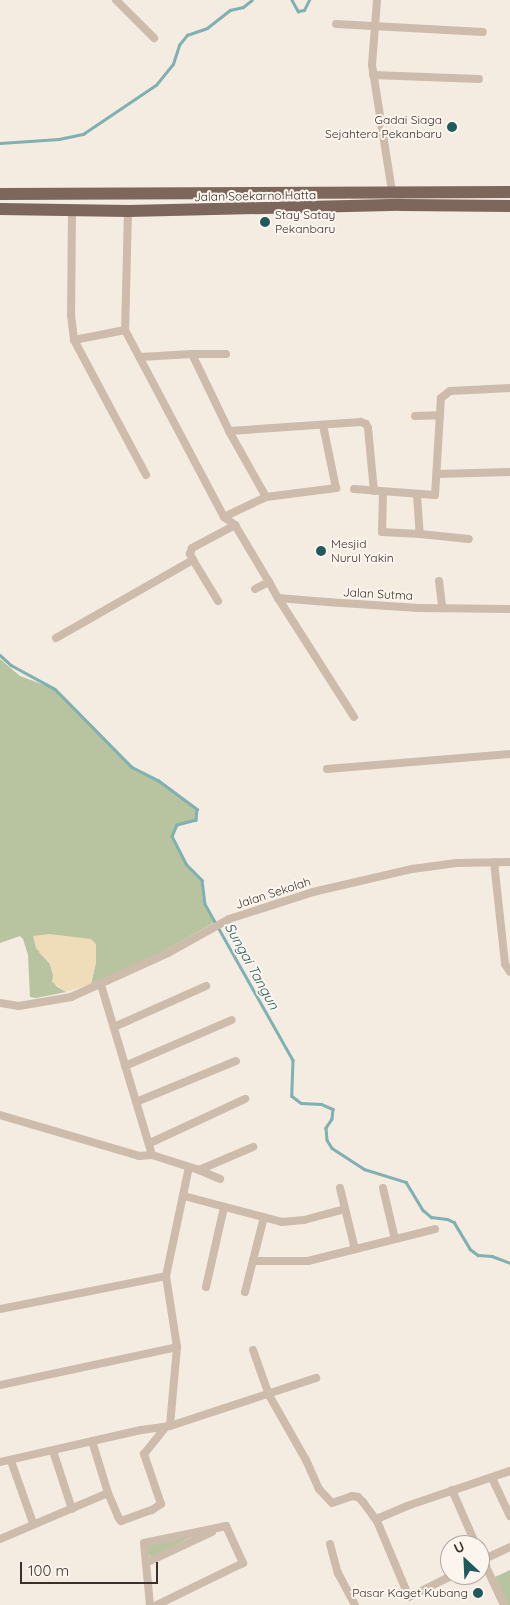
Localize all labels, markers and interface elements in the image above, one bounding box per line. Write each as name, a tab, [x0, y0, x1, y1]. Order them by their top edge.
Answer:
place label: Gadai Siaga Sejahtera Pekanbaru	[325, 113, 442, 141]
marker: Gadai Siaga Sejahtera Pekanbaru	[446, 121, 458, 133]
street label: Jalan Soekarno Hatta	[194, 188, 316, 204]
place label: Stay Satay Pekanbaru	[275, 208, 335, 236]
marker: Stay Satay Pekanbaru	[259, 216, 271, 228]
place label: Mesjid Nurul Yakin	[331, 537, 394, 565]
marker: Mesjid Nurul Yakin	[315, 545, 327, 557]
street label: Jalan Sutma	[343, 585, 413, 603]
street label: Jalan Sekolah	[234, 874, 312, 912]
water label: Sungai Tangun	[221, 920, 283, 1012]
north arrow	[440, 1535, 490, 1585]
text: U	[451, 1537, 467, 1558]
scale bar	[22, 1552, 160, 1584]
text: 100 m	[28, 1561, 69, 1580]
place label: Pasar Kaget Kubang	[352, 1586, 468, 1600]
marker: Pasar Kaget Kubang	[472, 1587, 484, 1599]

